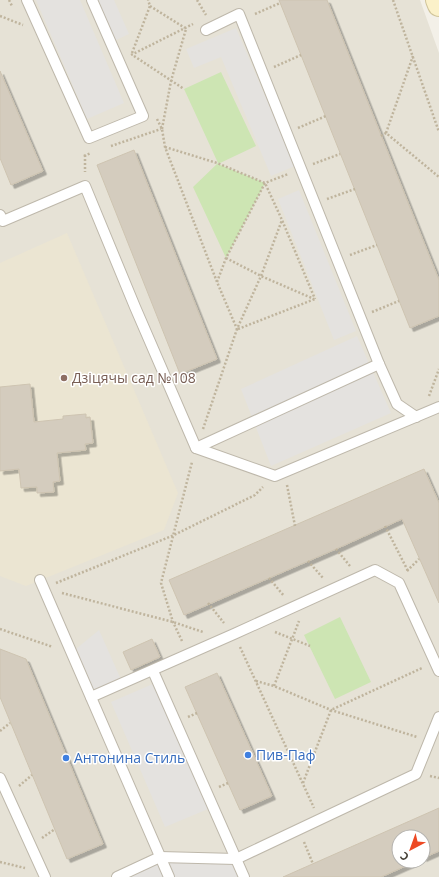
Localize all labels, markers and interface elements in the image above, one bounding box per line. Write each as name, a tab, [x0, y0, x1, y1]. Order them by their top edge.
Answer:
place label: Дзіцячы сад №108	[72, 368, 196, 387]
marker: Дзіцячы сад №108	[59, 373, 69, 383]
place label: Пив-Паф	[256, 745, 316, 764]
place label: Антонина Стиль	[74, 748, 185, 767]
marker: Пив-Паф	[243, 750, 253, 760]
marker: Антонина Стиль	[61, 753, 71, 763]
north arrow	[391, 829, 431, 869]
text: С	[397, 849, 412, 865]

